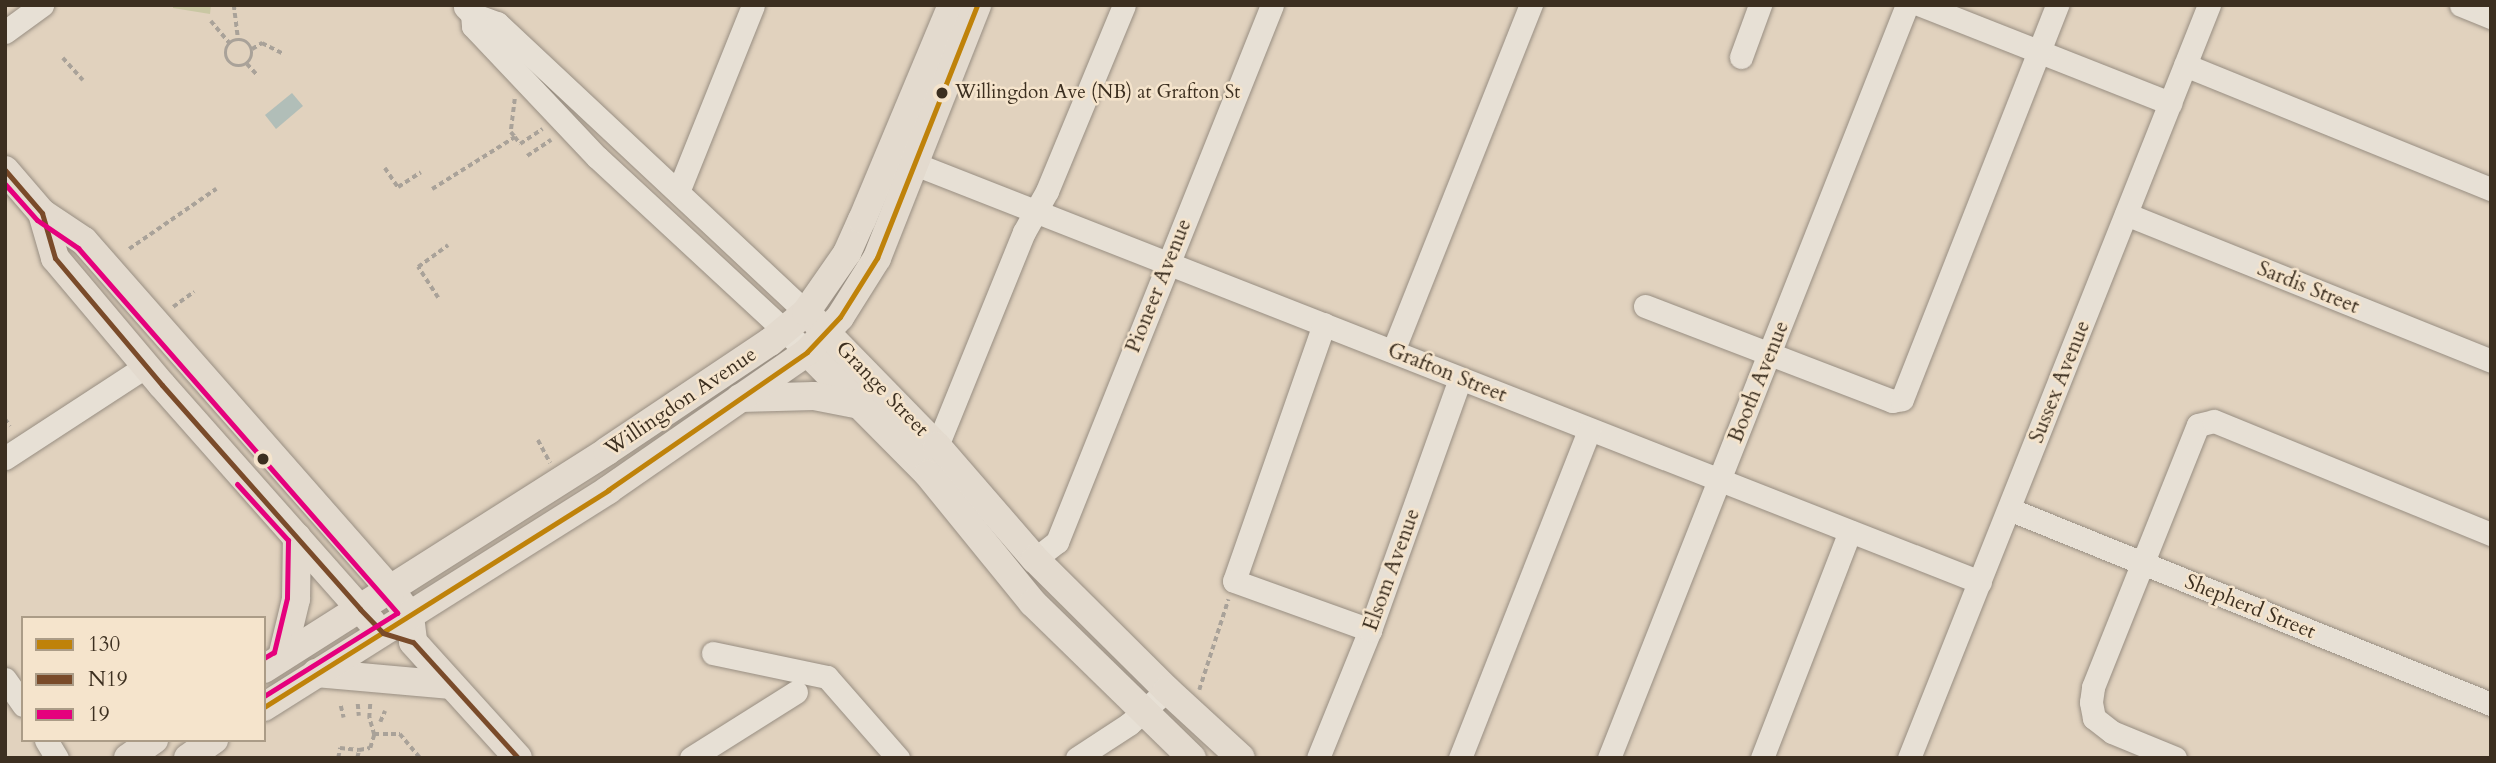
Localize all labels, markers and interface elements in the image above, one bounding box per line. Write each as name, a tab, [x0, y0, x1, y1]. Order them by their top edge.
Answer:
place label: Willingdon Ave (NB) at Grafton St	[955, 82, 1240, 104]
marker: Willingdon Ave (NB) at Grafton St	[935, 86, 949, 100]
street label: Pioneer Avenue	[1121, 215, 1197, 357]
street label: Sardis Street	[2253, 256, 2363, 320]
street label: Sussex Avenue	[2024, 317, 2096, 447]
street label: Booth Avenue	[1723, 318, 1795, 446]
street label: Grange Street	[830, 336, 934, 442]
street label: Grafton Street	[1384, 338, 1510, 408]
street label: Willingdon Avenue	[600, 342, 762, 462]
unlabelled marker	[256, 452, 270, 466]
street label: Elsom Avenue	[1358, 505, 1426, 635]
street label: Shepherd Street	[2181, 569, 2319, 645]
legend	[21, 616, 266, 742]
text: 130	[88, 630, 120, 659]
text: N19	[88, 665, 127, 694]
text: 19	[88, 700, 110, 729]

